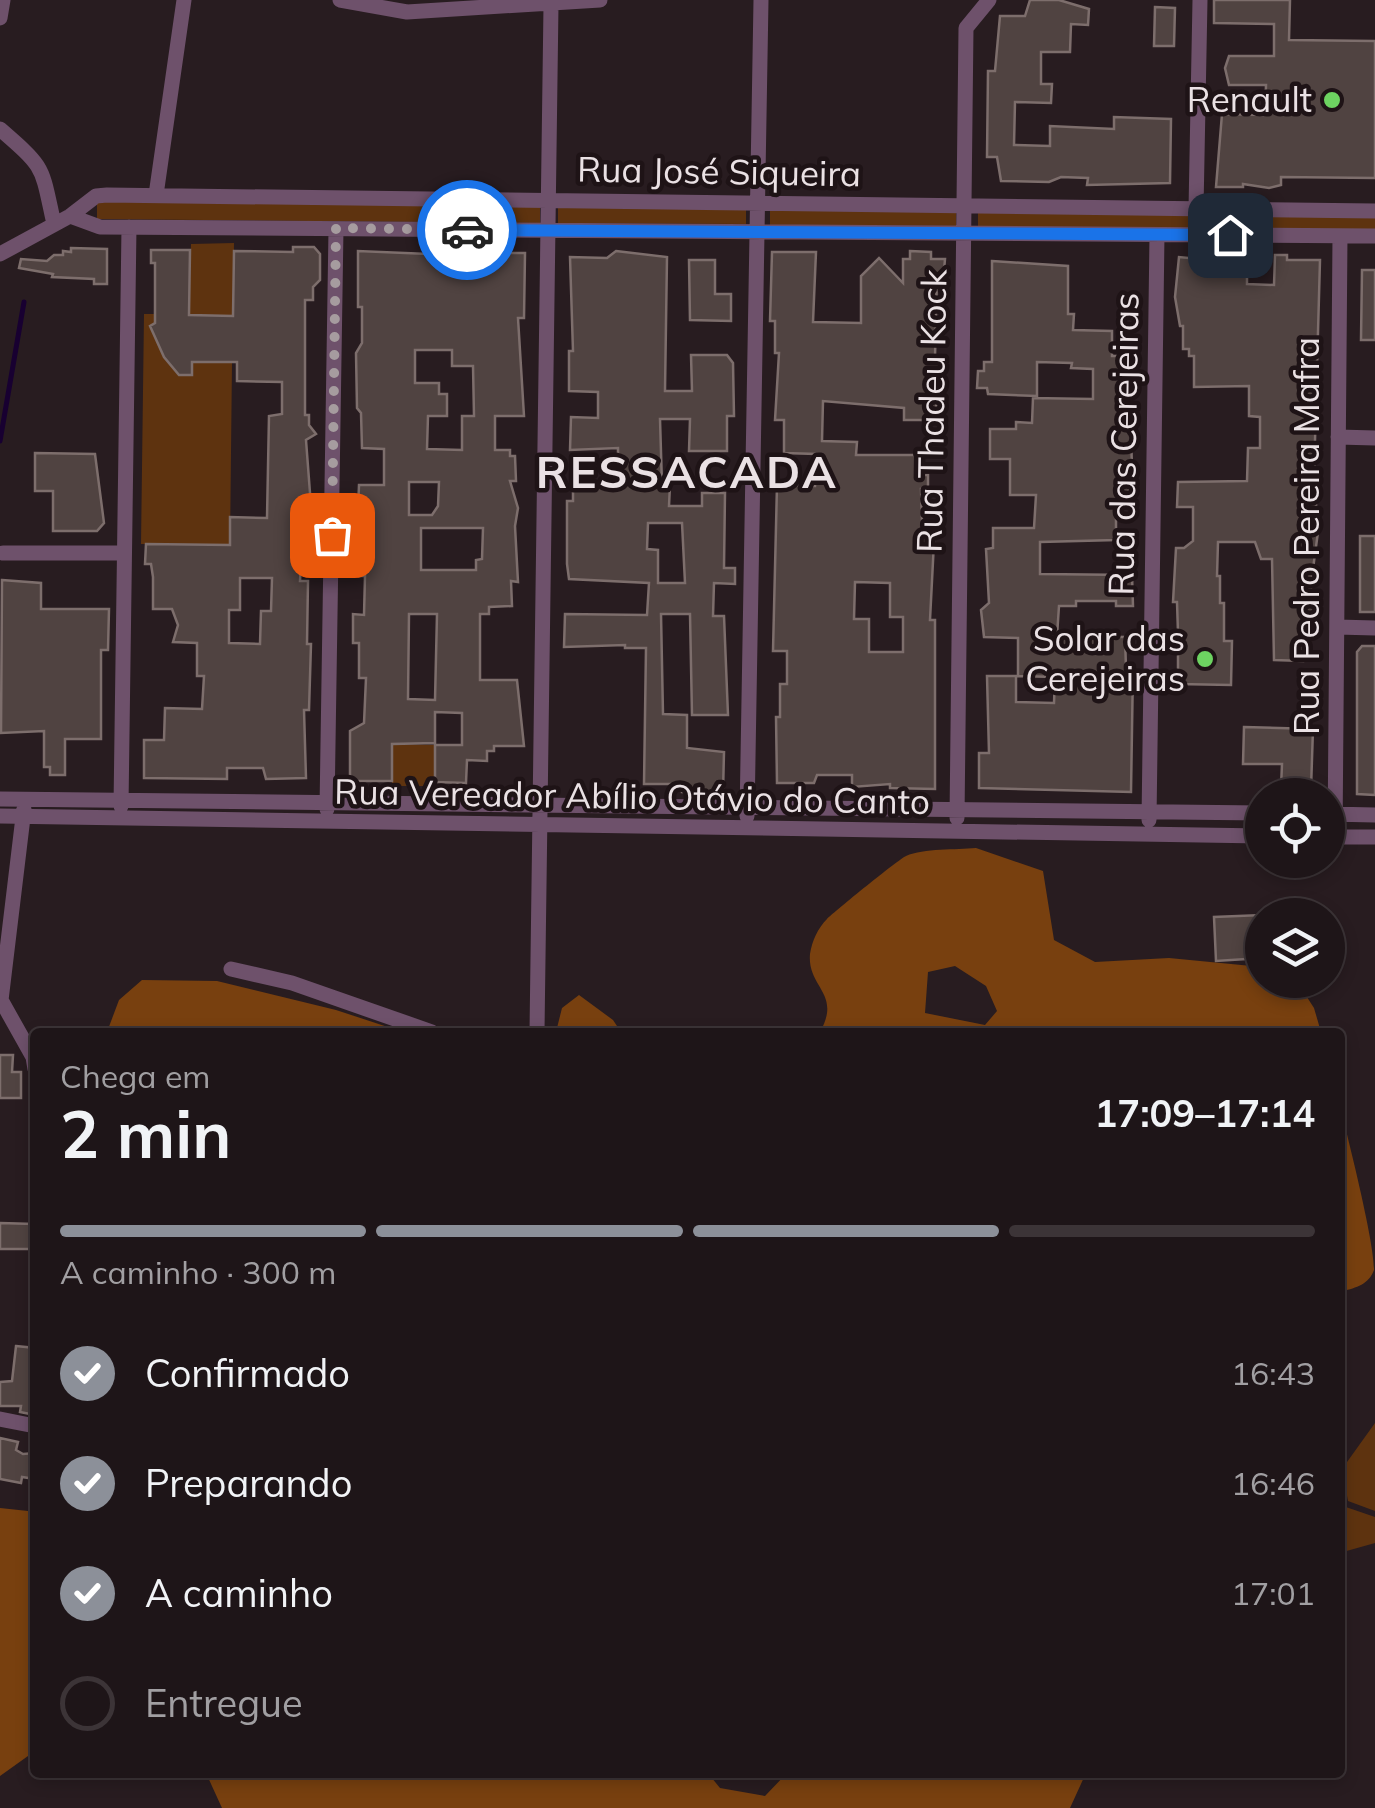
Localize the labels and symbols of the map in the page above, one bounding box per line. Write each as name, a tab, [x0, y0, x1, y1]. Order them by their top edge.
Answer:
place label: Renault	[1187, 77, 1312, 121]
marker: Renault	[1321, 89, 1343, 111]
street label: Rua José Siqueira	[577, 147, 861, 195]
courier	[417, 180, 517, 280]
pin	[1188, 193, 1273, 278]
street label: Rua Thadeu Kock	[907, 268, 955, 553]
street label: Rua das Cerejeiras	[1098, 292, 1148, 596]
street label: Rua Pedro Pereira Mafra	[1284, 337, 1328, 735]
district label: RESSACADA	[536, 443, 838, 499]
pin	[290, 493, 375, 578]
place label: Solar das Cerejeiras	[1025, 616, 1185, 700]
marker: Solar das Cerejeiras	[1194, 648, 1216, 670]
street label: Rua Vereador Abílio Otávio do Canto	[334, 769, 930, 823]

